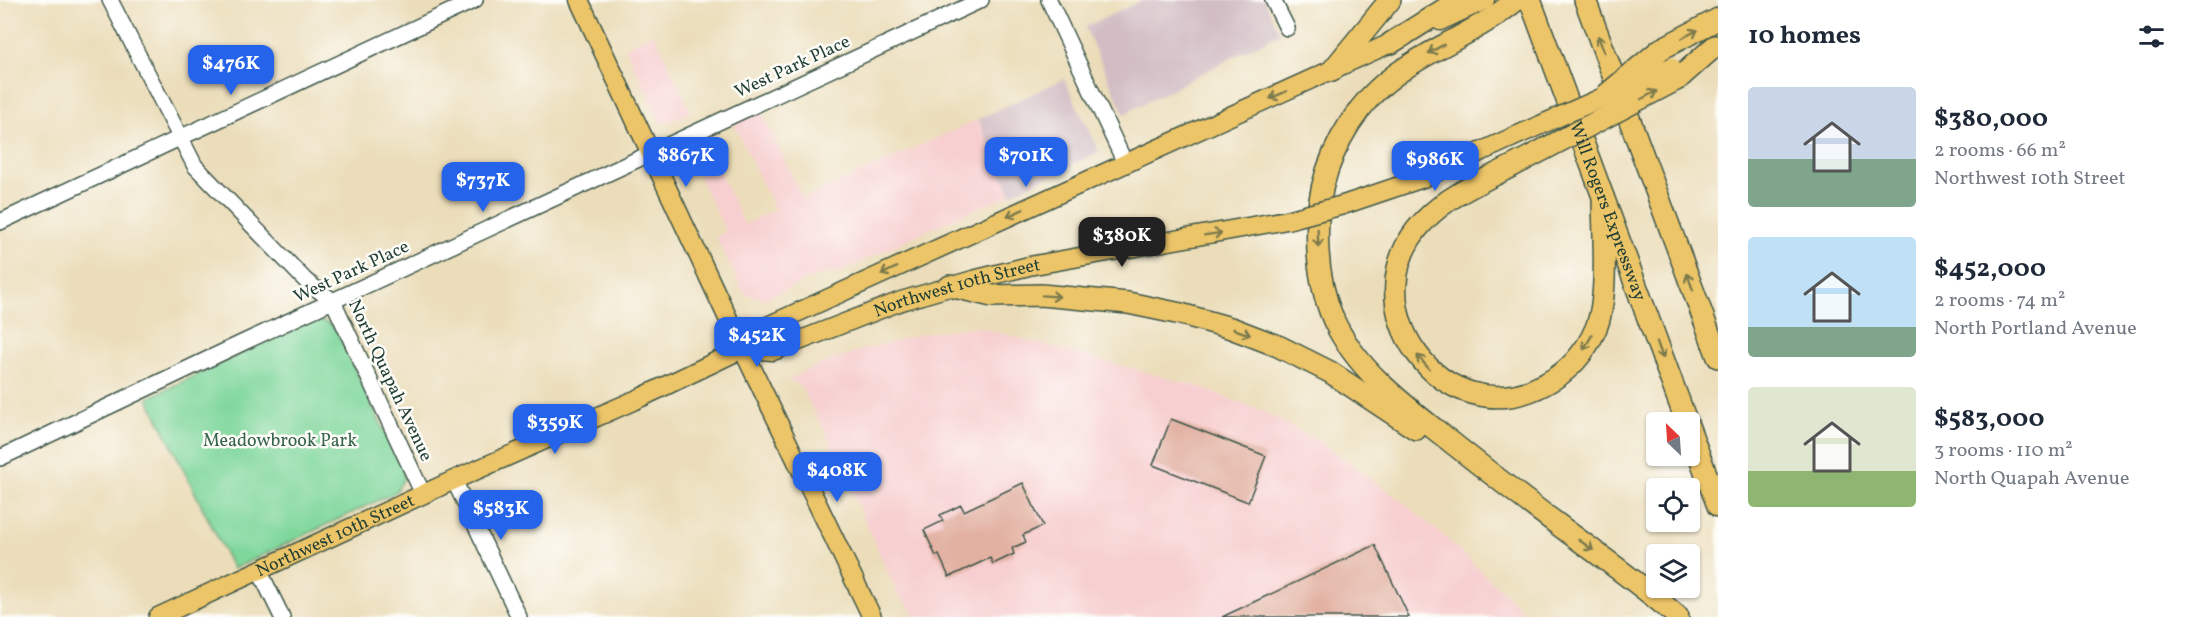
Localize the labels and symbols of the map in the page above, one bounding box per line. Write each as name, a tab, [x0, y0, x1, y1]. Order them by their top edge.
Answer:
one-way arrow	[1680, 28, 1698, 39]
street label: West Park Place	[731, 30, 854, 105]
one-way arrow	[1595, 36, 1606, 54]
one-way arrow	[1428, 43, 1445, 55]
pin: $476K	[189, 45, 273, 96]
one-way arrow	[1270, 89, 1288, 101]
one-way arrow	[1639, 89, 1657, 100]
street label: Will Rogers Expressway	[1562, 118, 1652, 305]
pin: $867K	[644, 137, 728, 188]
pin: $701K	[984, 137, 1068, 188]
pin: $986K	[1393, 141, 1477, 192]
pin: $737K	[441, 162, 525, 213]
one-way arrow	[1006, 208, 1024, 219]
pin: $380K	[1080, 217, 1164, 268]
one-way arrow	[1203, 228, 1222, 239]
one-way arrow	[1312, 228, 1323, 248]
street label: West Park Place	[290, 235, 413, 310]
street label: Northwest 10th Street	[870, 253, 1042, 324]
one-way arrow	[880, 265, 898, 277]
one-way arrow	[1684, 273, 1695, 292]
one-way arrow	[1040, 291, 1060, 302]
street label: North Quapah Avenue	[341, 296, 438, 466]
pin: $452K	[715, 317, 799, 368]
one-way arrow	[1232, 327, 1251, 338]
one-way arrow	[1582, 333, 1594, 350]
one-way arrow	[1655, 340, 1666, 359]
one-way arrow	[1416, 355, 1430, 370]
pin: $359K	[513, 404, 597, 455]
north arrow	[1646, 412, 1700, 466]
park label: Meadowbrook Park	[203, 429, 357, 454]
pin: $408K	[795, 452, 879, 503]
street label: Northwest 10th Street	[252, 489, 419, 584]
pin: $583K	[459, 490, 543, 541]
one-way arrow	[1577, 539, 1593, 551]

